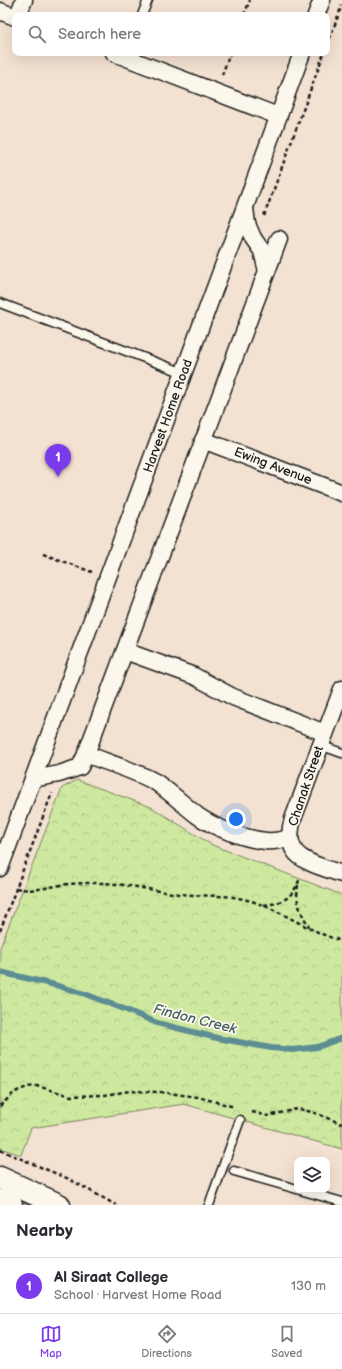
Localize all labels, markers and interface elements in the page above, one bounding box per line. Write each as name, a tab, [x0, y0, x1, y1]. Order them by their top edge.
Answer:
search box	[12, 12, 330, 56]
icon: search	[26, 23, 48, 45]
text: Search here	[58, 25, 141, 44]
street label: Harvest Home Road	[140, 357, 196, 475]
pin: 1	[45, 444, 71, 477]
street label: Ewing Avenue	[232, 444, 314, 488]
street label: Chanak Street	[285, 744, 327, 828]
your location	[226, 809, 246, 829]
water label: Findon Creek	[152, 1000, 239, 1038]
map controls	[294, 1157, 330, 1193]
button: layers	[294, 1157, 330, 1193]
text: Nearby	[16, 1221, 73, 1241]
text: Al Siraat College	[54, 1268, 168, 1287]
text: 1	[26, 1278, 32, 1294]
text: 130 m	[291, 1278, 326, 1294]
text: School · Harvest Home Road	[54, 1287, 222, 1303]
tab: Map	[40, 1323, 62, 1360]
tab: Directions	[141, 1323, 192, 1360]
tab: Saved	[271, 1323, 302, 1360]

